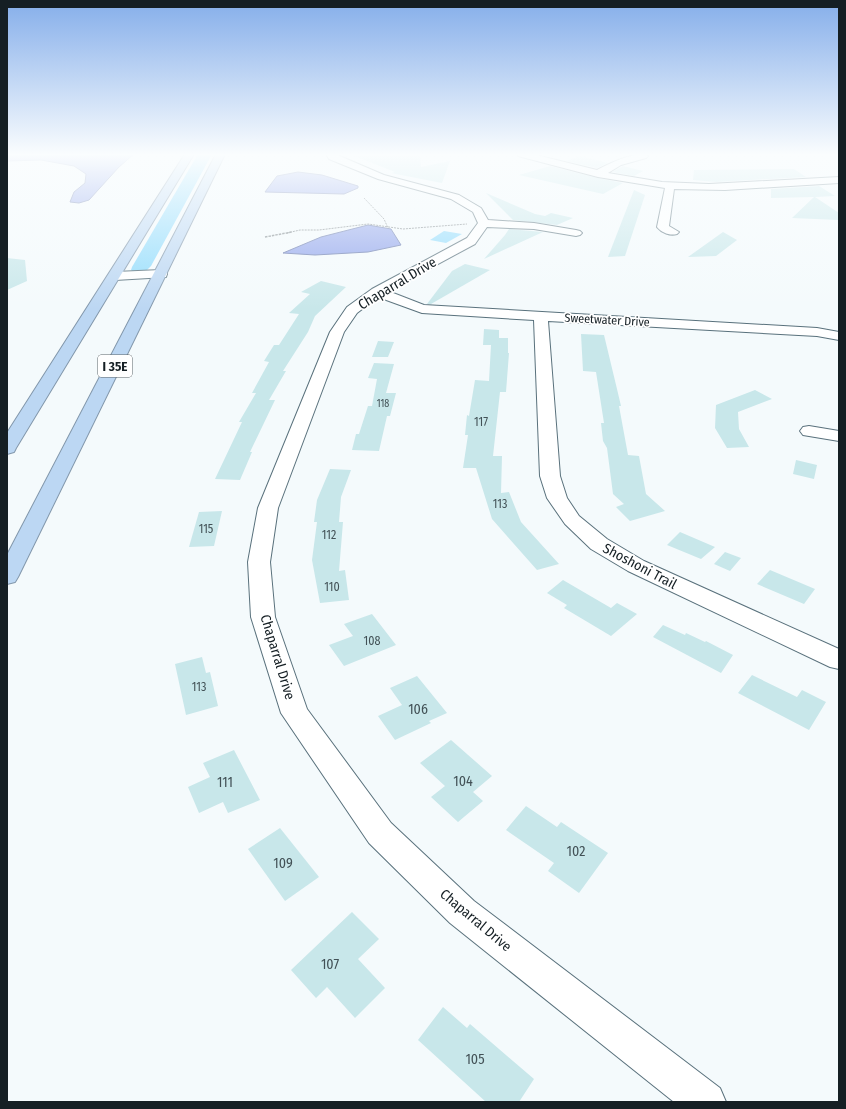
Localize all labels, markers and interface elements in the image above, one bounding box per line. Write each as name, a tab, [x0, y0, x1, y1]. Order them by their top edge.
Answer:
street label: Chaparral Drive	[355, 253, 439, 313]
street label: Sweetwater Drive	[564, 311, 650, 329]
road number: I 35E	[98, 355, 132, 377]
house number: 118	[377, 398, 389, 410]
house number: 117	[474, 415, 488, 429]
house number: 113	[493, 497, 507, 511]
house number: 115	[199, 522, 214, 536]
house number: 112	[322, 528, 336, 542]
street label: Shoshoni Trail	[600, 540, 680, 593]
house number: 110	[324, 580, 340, 594]
street label: Chaparral Drive	[257, 613, 299, 702]
house number: 108	[364, 634, 380, 648]
house number: 113	[192, 680, 206, 694]
house number: 106	[408, 701, 428, 718]
house number: 104	[453, 773, 473, 790]
house number: 111	[217, 774, 233, 791]
house number: 102	[567, 843, 585, 860]
house number: 109	[273, 855, 293, 872]
street label: Chaparral Drive	[436, 886, 515, 955]
house number: 107	[321, 956, 339, 973]
house number: 105	[465, 1051, 485, 1068]

